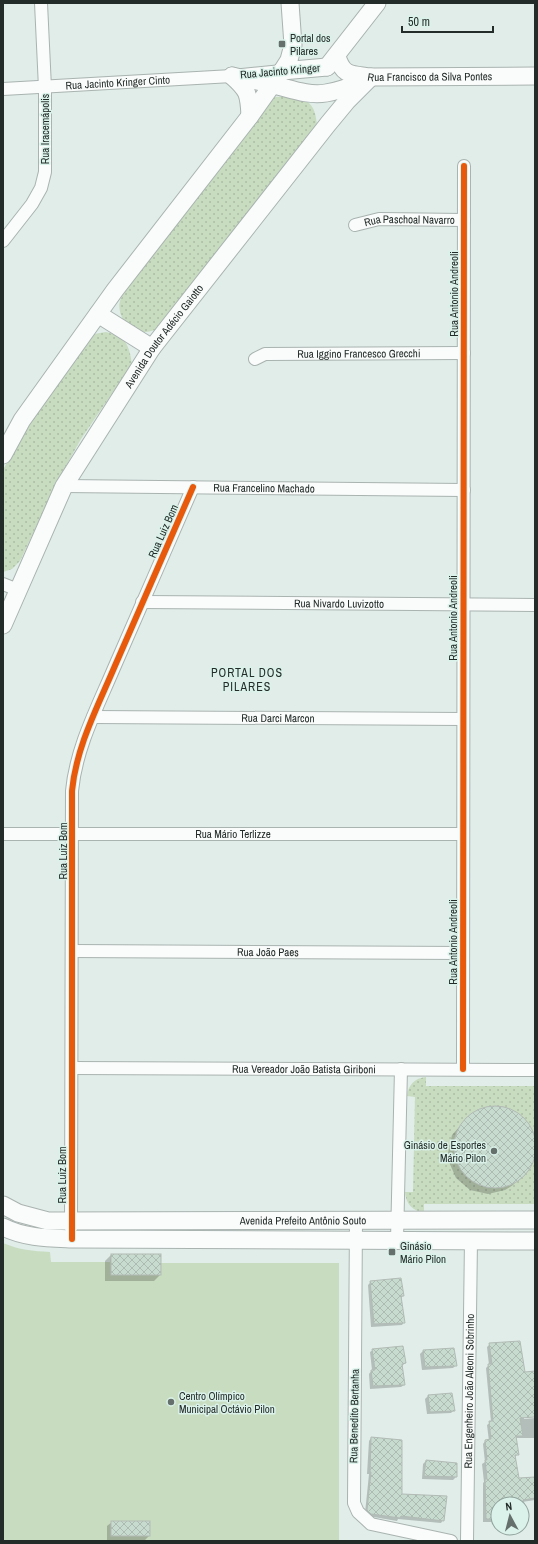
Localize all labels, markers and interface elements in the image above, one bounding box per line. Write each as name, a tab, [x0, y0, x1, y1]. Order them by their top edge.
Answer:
scale bar	[402, 8, 493, 34]
text: 50 m	[408, 14, 430, 30]
place label: Portal dos Pilares	[290, 31, 331, 58]
marker: Portal dos Pilares	[277, 39, 287, 49]
street label: Rua Jacinto Kringer	[239, 61, 321, 81]
street label: Rua Francisco da Silva Pontes	[367, 69, 493, 84]
street label: Rua Jacinto Kringer Cinto	[65, 73, 170, 92]
street label: Rua Iracemápolis	[38, 93, 52, 164]
street label: Rua Paschoal Navarro	[363, 212, 455, 229]
street label: Rua Antonio Andreoli	[447, 251, 461, 337]
street label: Avenida Doutor Adécio Gaiotto	[121, 282, 206, 391]
street label: Rua Iggino Francesco Grecchi	[297, 346, 420, 361]
street label: Rua Francelino Machado	[213, 480, 315, 496]
street label: Rua Luiz Bom	[145, 502, 181, 560]
street label: Rua Antonio Andreoli	[446, 575, 460, 661]
street label: Rua Nivardo Luvizotto	[294, 596, 384, 611]
district label: PORTAL DOS PILARES	[211, 665, 283, 695]
street label: Rua Darci Marcon	[241, 711, 315, 725]
street label: Rua Luiz Bom	[56, 822, 70, 880]
street label: Rua Mário Terlizze	[195, 827, 271, 841]
street label: Rua Antonio Andreoli	[446, 899, 460, 985]
street label: Rua João Paes	[237, 945, 299, 959]
street label: Rua Vereador João Batista Giriboni	[232, 1062, 376, 1076]
place label: Ginásio de Esportes Mário Pilon	[404, 1138, 486, 1165]
street label: Rua Luiz Bom	[55, 1146, 69, 1204]
marker: Ginásio de Esportes Mário Pilon	[489, 1146, 499, 1156]
street label: Avenida Prefeito Antônio Souto	[239, 1213, 366, 1228]
place label: Ginásio Mário Pilon	[400, 1239, 446, 1266]
marker: Ginásio Mário Pilon	[387, 1247, 397, 1257]
street label: Rua Engenheiro João Aleoni Sobrinho	[461, 1313, 477, 1469]
street label: Rua Benedito Bertanha	[346, 1369, 362, 1463]
place label: Centro Olímpico Municipal Octávio Pilon	[179, 1389, 275, 1416]
marker: Centro Olímpico Municipal Octávio Pilon	[166, 1397, 176, 1407]
north arrow	[490, 1496, 530, 1536]
text: N	[505, 1499, 513, 1513]

